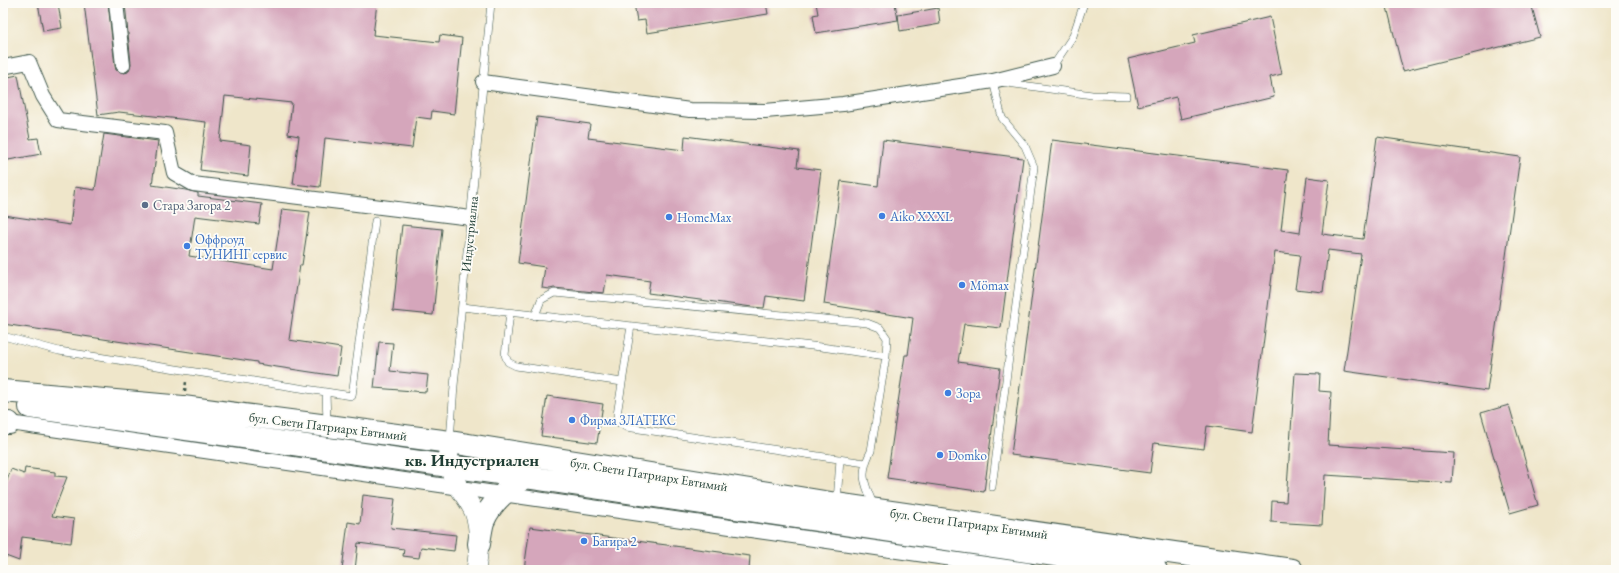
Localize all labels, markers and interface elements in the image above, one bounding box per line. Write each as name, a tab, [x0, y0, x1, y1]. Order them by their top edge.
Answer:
street label: Индустриална	[457, 195, 482, 273]
place label: Стара Загора 2	[153, 197, 231, 214]
marker: Стара Загора 2	[140, 200, 150, 210]
place label: Aiko XXXL	[889, 208, 953, 225]
place label: HomeMax	[677, 209, 732, 226]
marker: Aiko XXXL	[877, 211, 887, 221]
marker: HomeMax	[664, 212, 674, 222]
place label: Оффроуд ТУНИНГ сервис	[195, 231, 287, 263]
marker: Оффроуд ТУНИНГ сервис	[182, 241, 192, 251]
place label: Mömax	[970, 277, 1009, 294]
marker: Mömax	[957, 280, 967, 290]
place label: Зора	[956, 385, 982, 402]
marker: Зора	[943, 388, 953, 398]
street label: бул. Свети Патриарх Евтимий	[248, 408, 408, 445]
place label: Фирма ЗЛАТЕКС	[580, 412, 676, 429]
marker: Фирма ЗЛАТЕКС	[567, 415, 577, 425]
place label: Domko	[948, 447, 987, 464]
district label: кв. Индустриален	[405, 449, 539, 471]
marker: Domko	[935, 450, 945, 460]
street label: бул. Свети Патриарх Евтимий	[569, 454, 729, 495]
street label: бул. Свети Патриарх Евтимий	[889, 504, 1049, 543]
place label: Багира 2	[592, 533, 638, 550]
marker: Багира 2	[579, 536, 589, 546]

